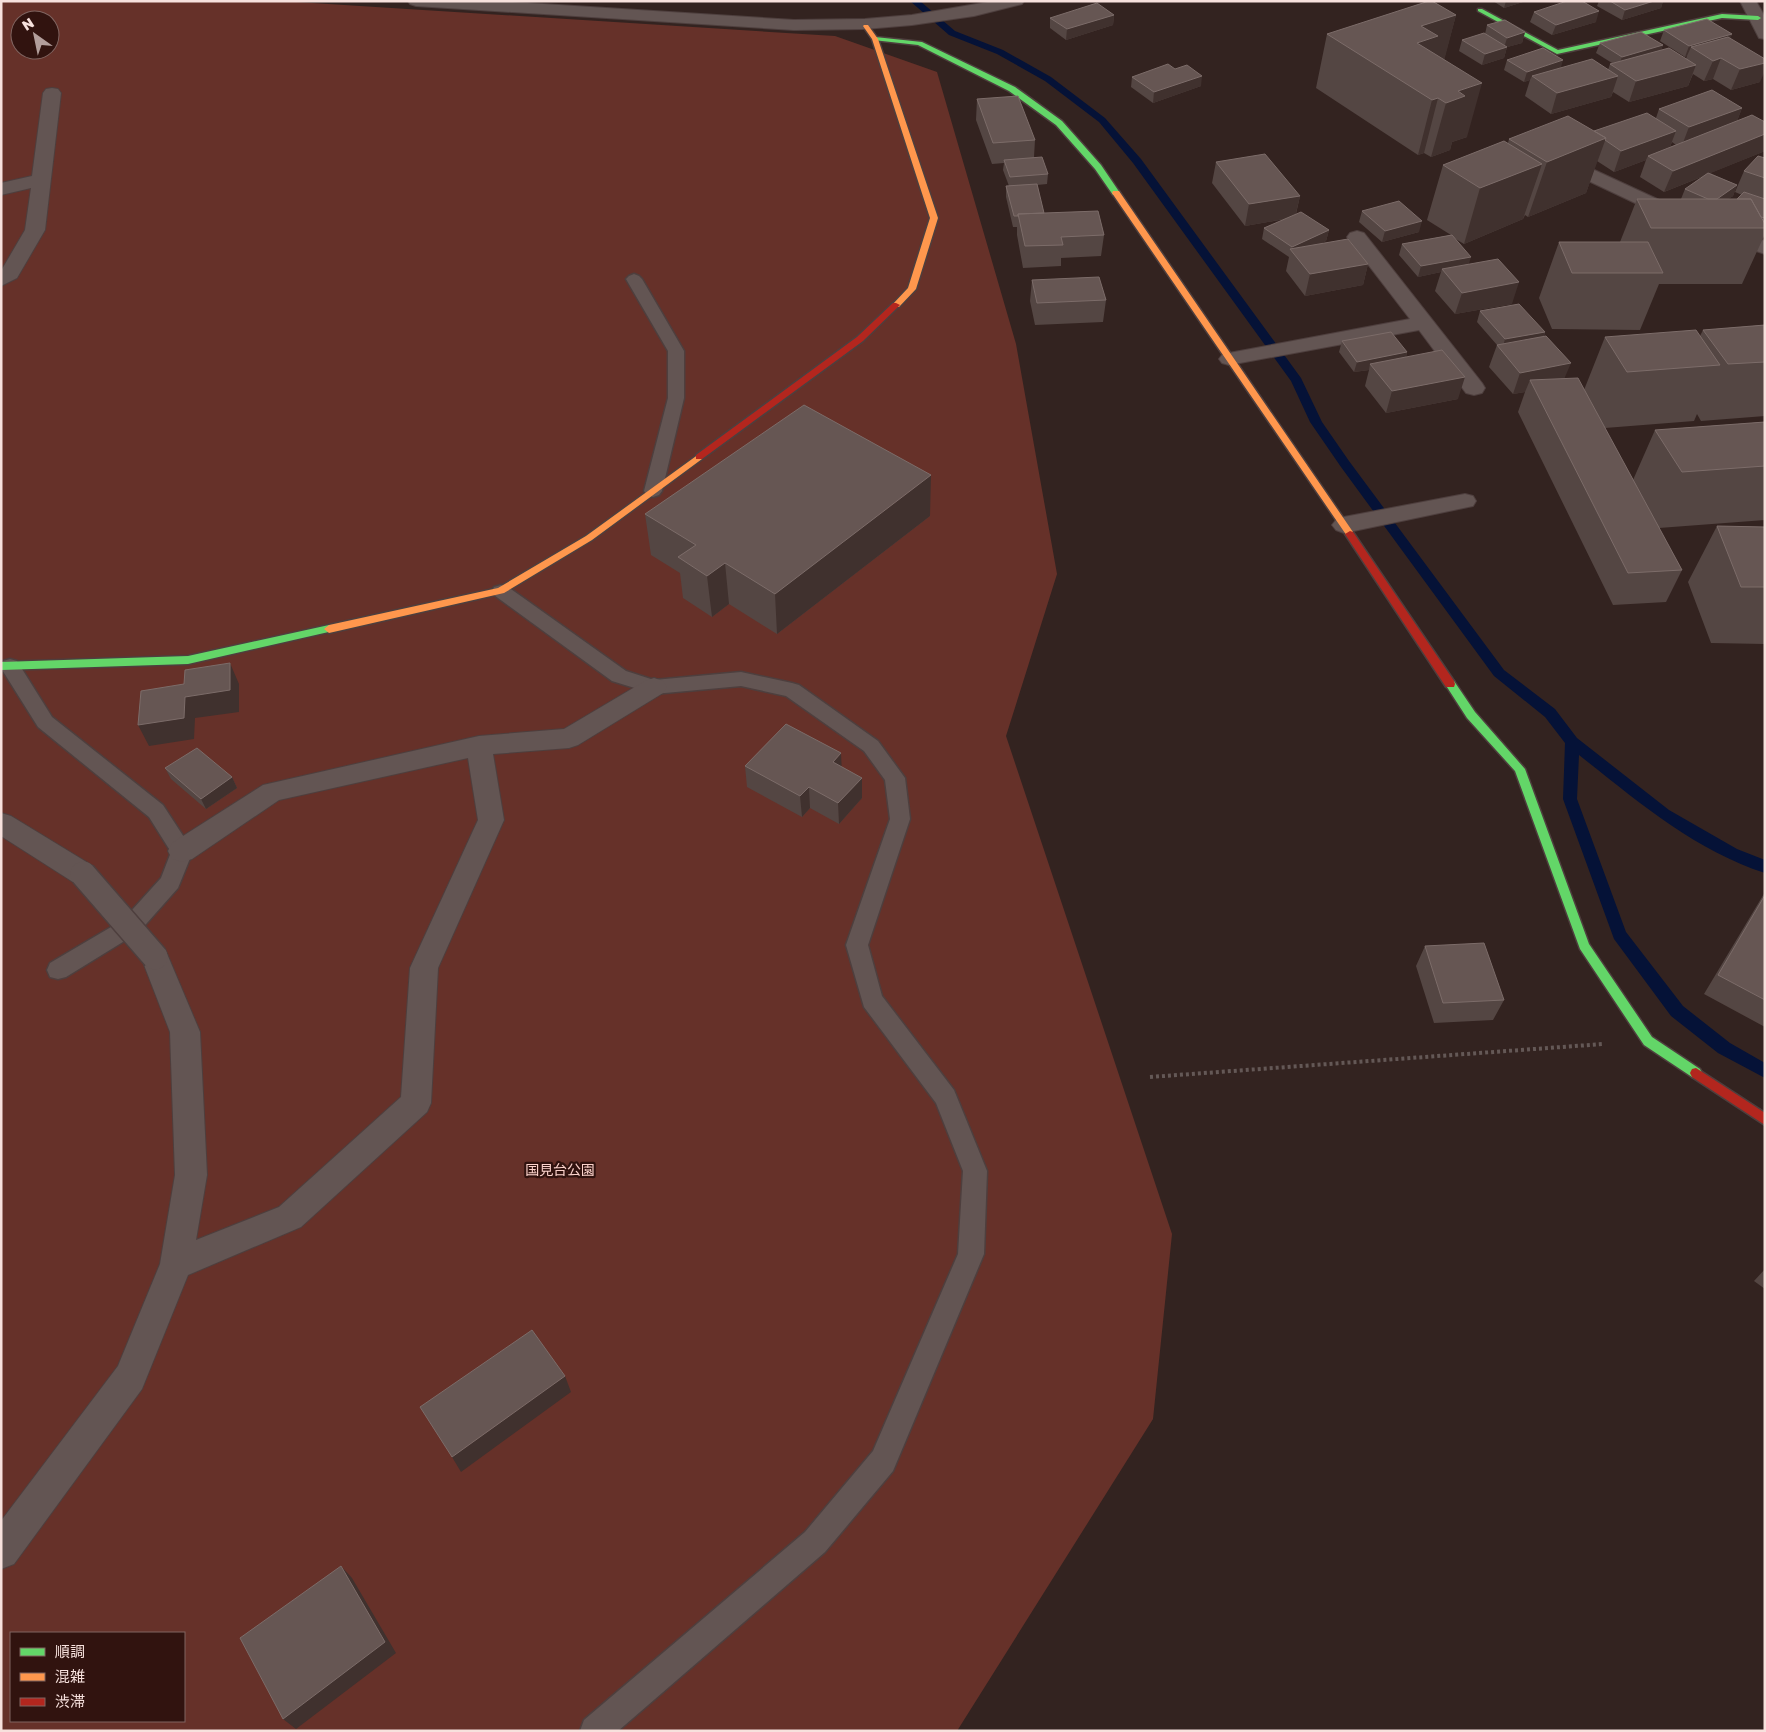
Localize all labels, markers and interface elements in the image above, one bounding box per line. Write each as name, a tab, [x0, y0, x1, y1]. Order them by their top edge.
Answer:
north arrow	[10, 10, 60, 60]
text: N	[19, 14, 37, 34]
park label: 国見台公園	[525, 1161, 595, 1178]
legend	[10, 1632, 185, 1722]
text: 順調	[55, 1642, 85, 1660]
text: 混雑	[55, 1667, 85, 1685]
text: 渋滞	[55, 1692, 85, 1710]

